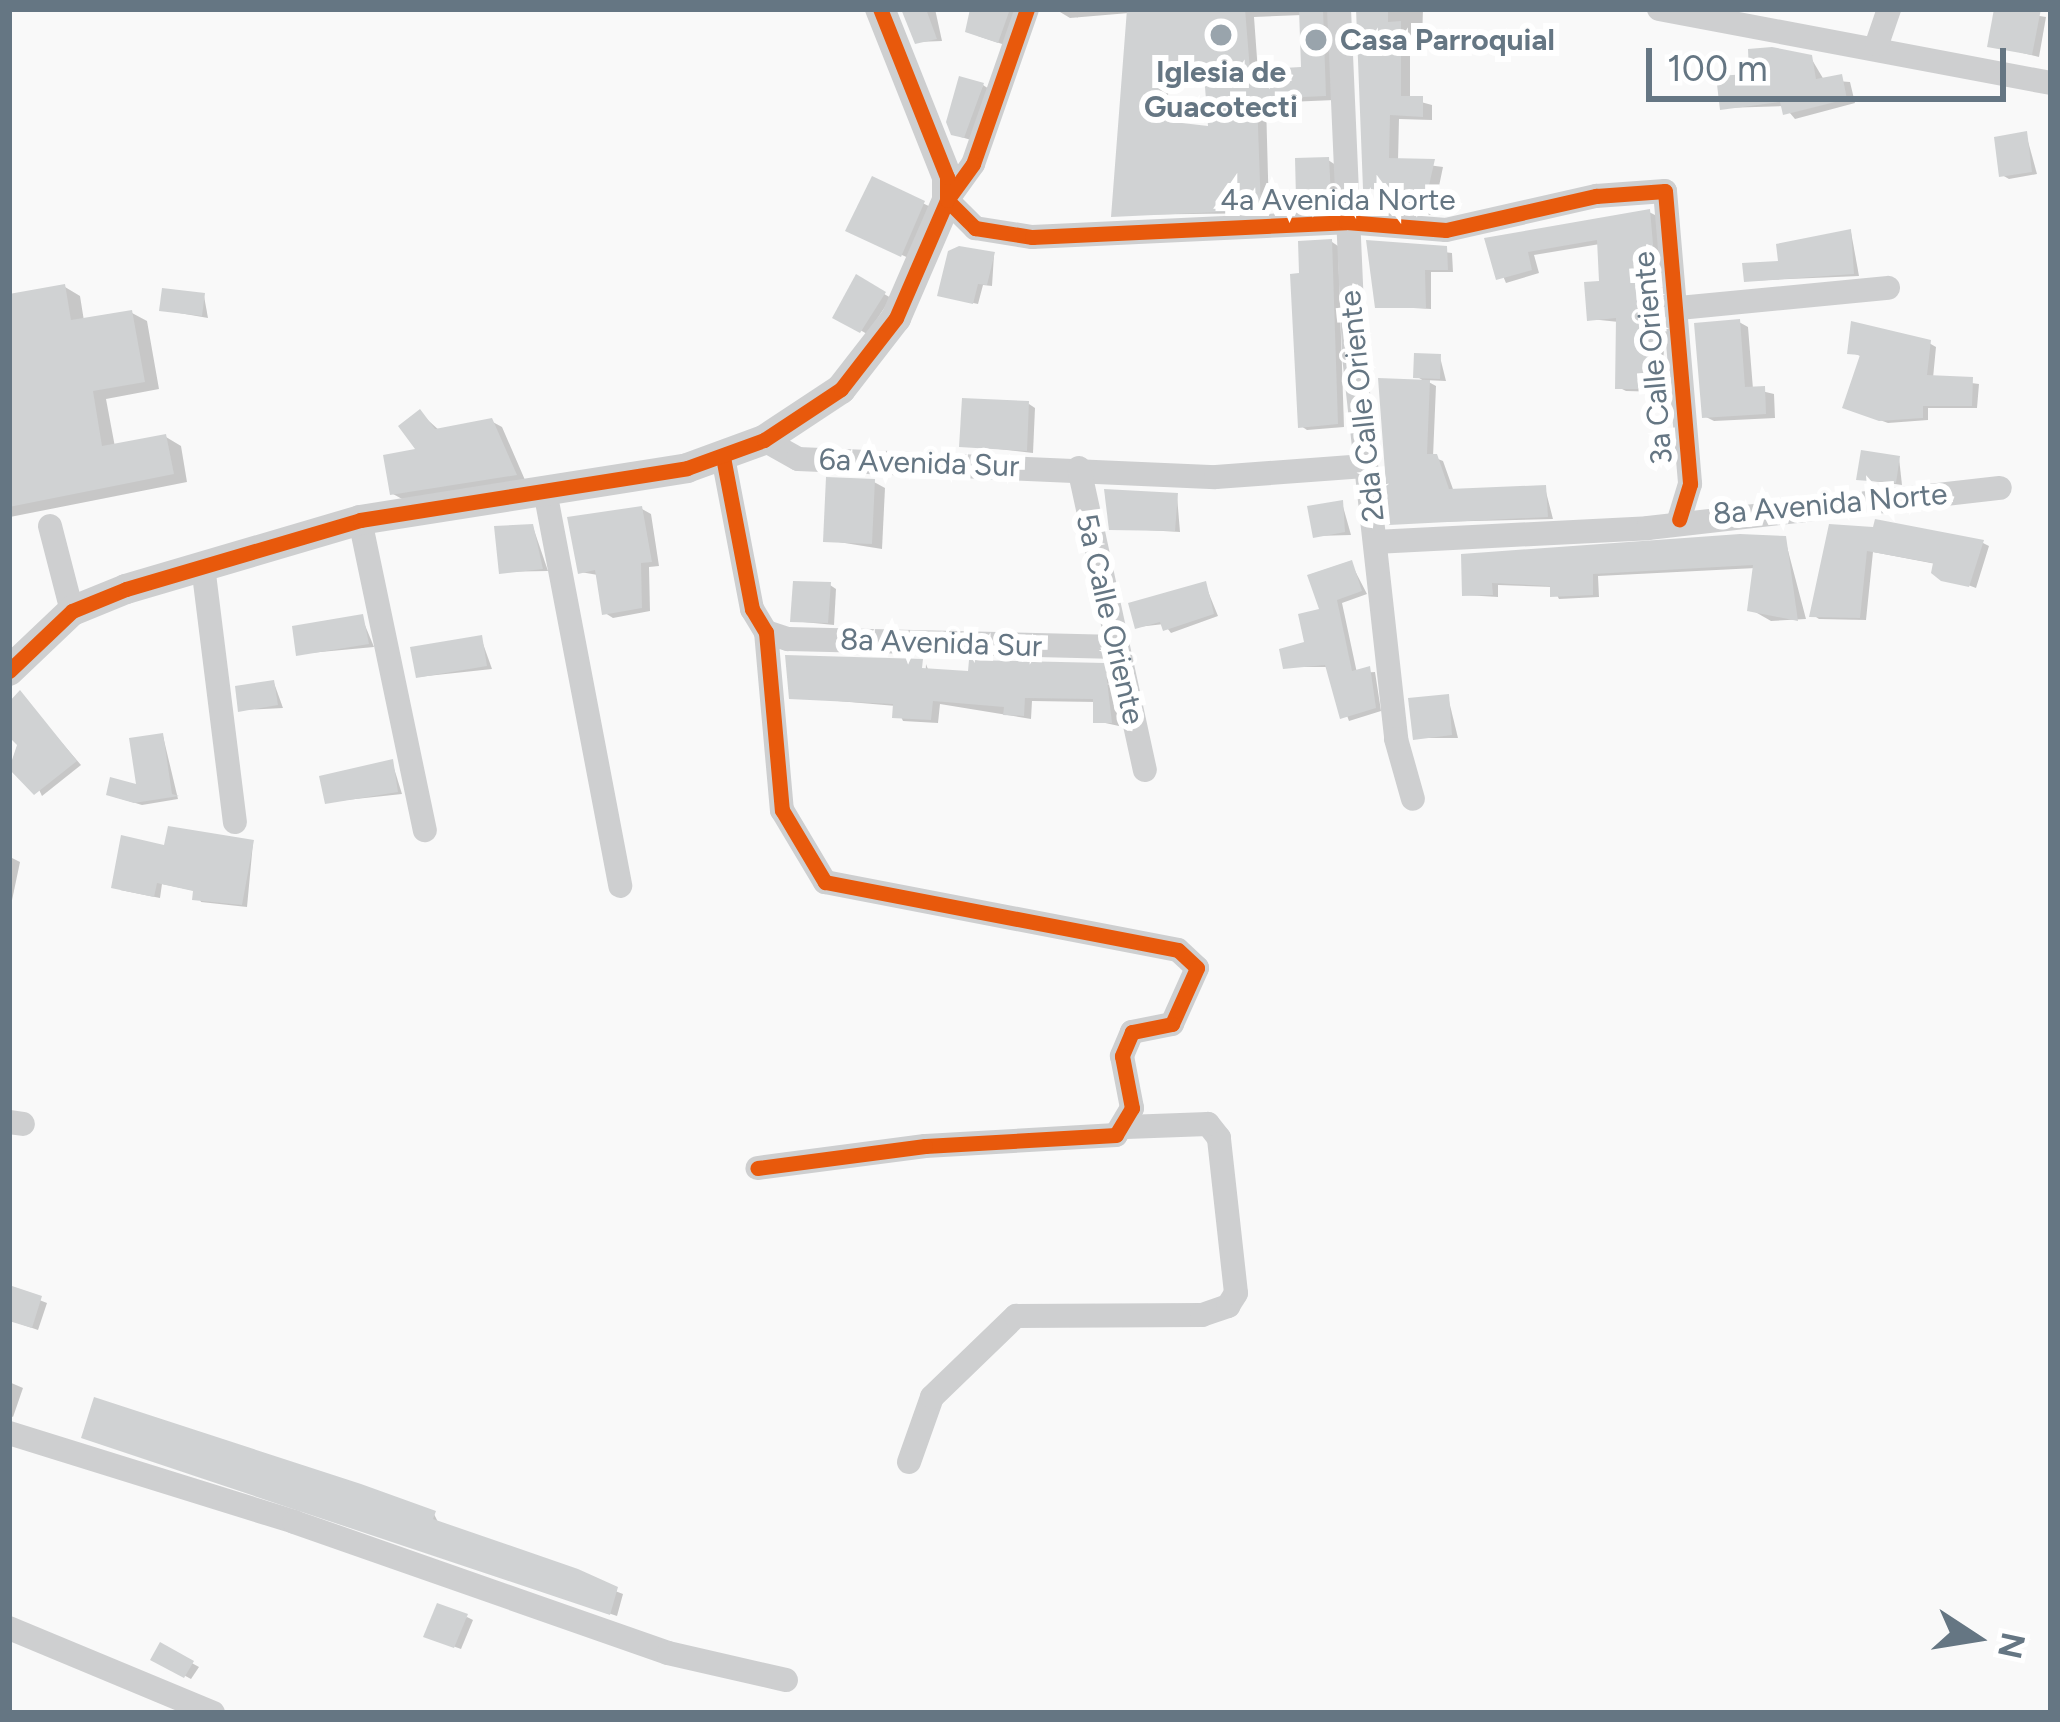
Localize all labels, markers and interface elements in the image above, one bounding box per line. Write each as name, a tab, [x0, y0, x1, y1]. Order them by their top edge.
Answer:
marker: Iglesia de Guacotecti	[1208, 22, 1234, 48]
place label: Casa Parroquial	[1340, 22, 1555, 58]
scale bar	[1652, 24, 2012, 98]
marker: Casa Parroquial	[1303, 27, 1329, 53]
text: 100 m	[1667, 47, 1768, 90]
place label: Iglesia de Guacotecti	[1144, 54, 1298, 124]
street label: 4a Avenida Norte	[1220, 182, 1456, 218]
street label: 3a Calle Oriente	[1626, 250, 1680, 466]
street label: 2da Calle Oriente	[1332, 289, 1392, 523]
street label: 6a Avenida Sur	[818, 442, 1020, 484]
street label: 8a Avenida Norte	[1711, 476, 1949, 532]
street label: 5a Calle Oriente	[1068, 510, 1152, 728]
street label: 8a Avenida Sur	[839, 621, 1043, 665]
north arrow	[1916, 1578, 2036, 1698]
text: N	[1990, 1629, 2033, 1662]

